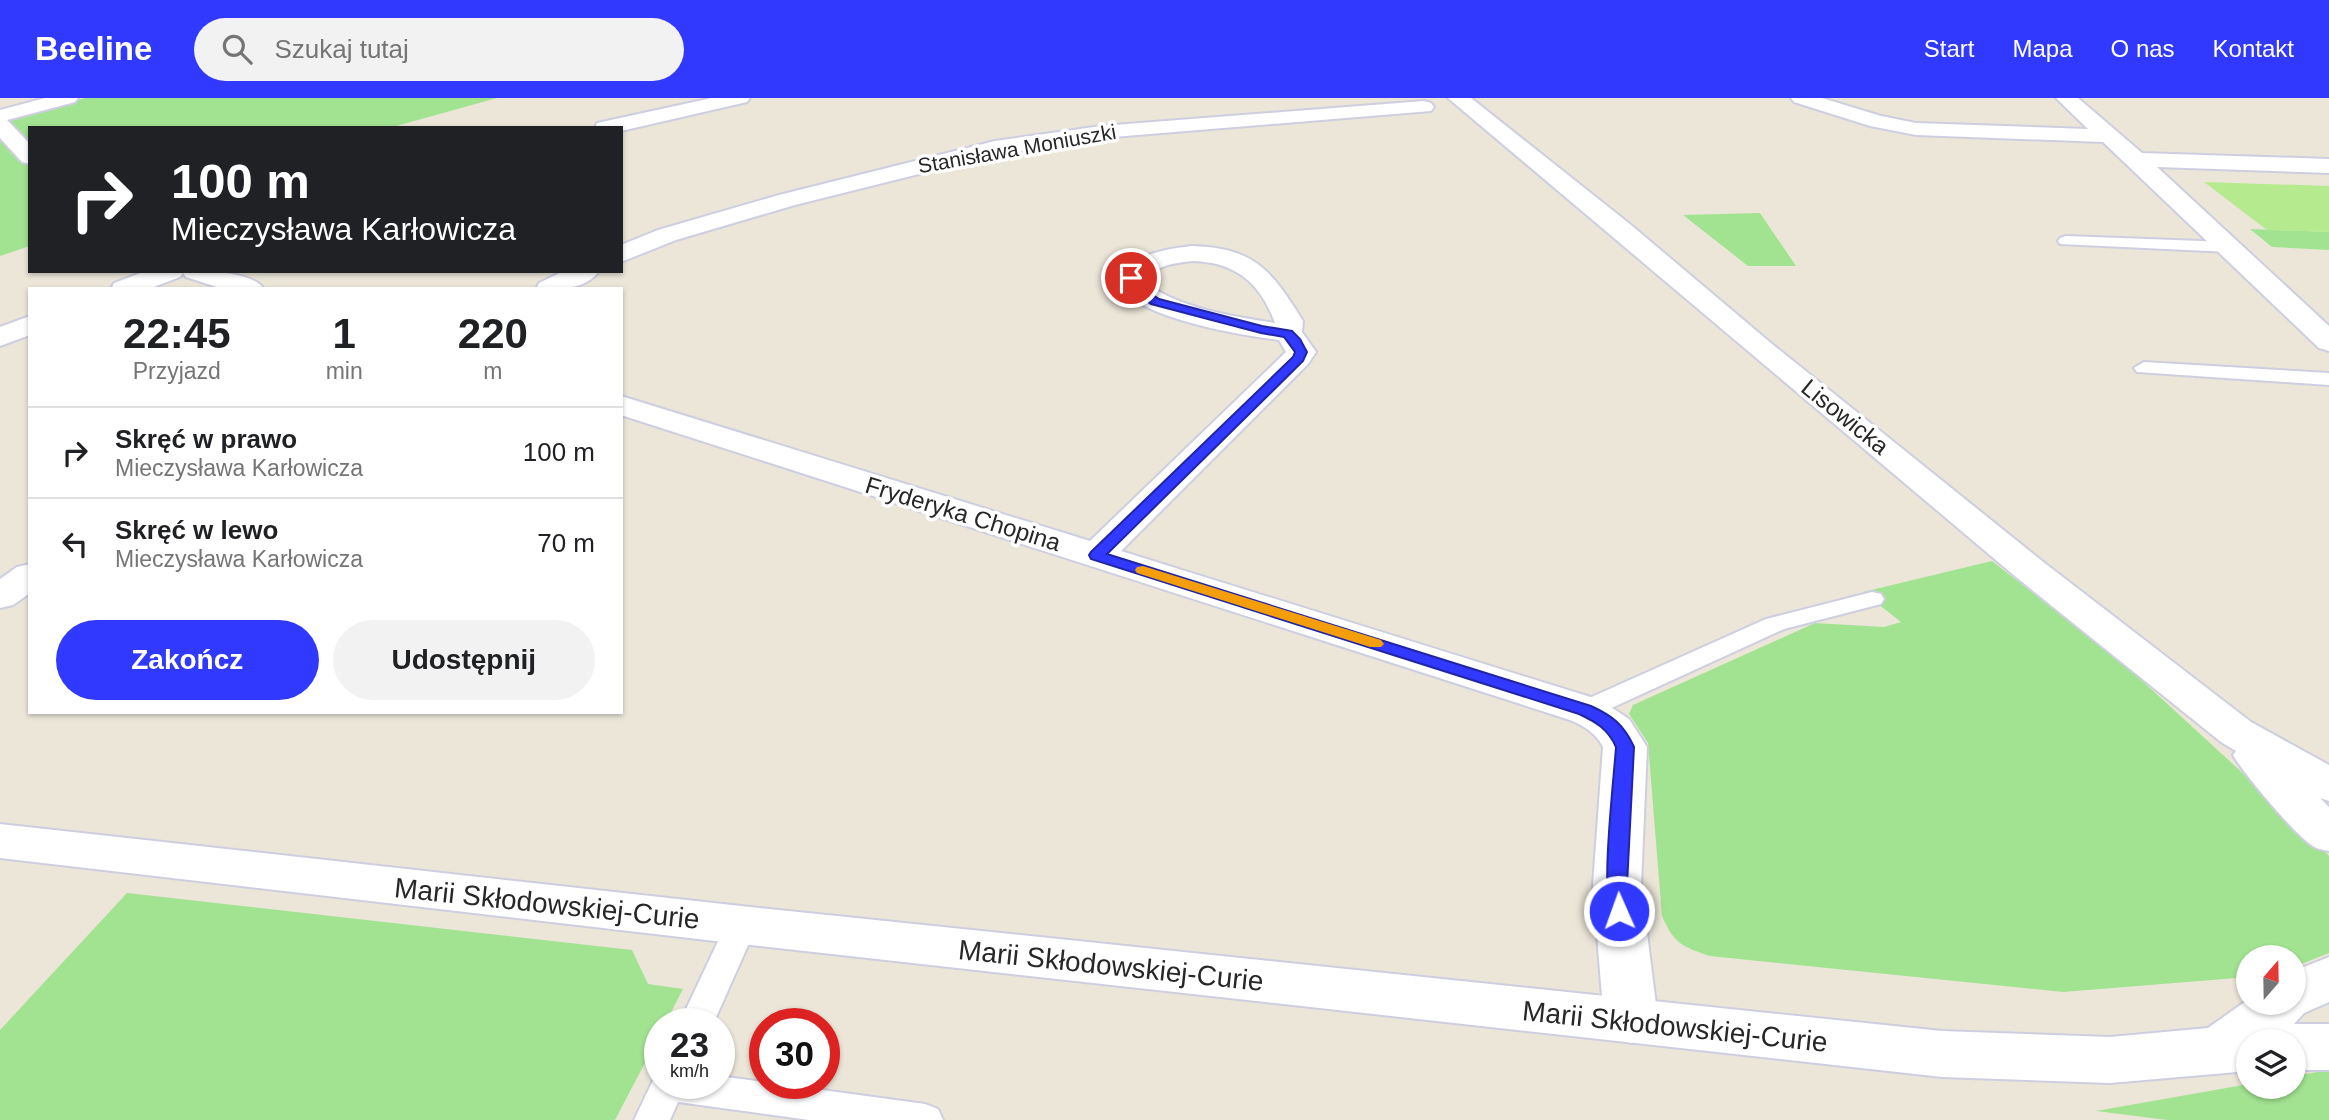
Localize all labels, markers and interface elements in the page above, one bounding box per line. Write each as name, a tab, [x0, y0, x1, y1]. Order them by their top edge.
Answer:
search box	[194, 18, 684, 81]
text: Beeline	[35, 30, 152, 67]
icon: search	[218, 30, 256, 68]
text: Szukaj tutaj	[274, 34, 409, 64]
text: Start	[1924, 35, 1975, 62]
text: Mapa	[2013, 35, 2073, 62]
text: O nas	[2111, 35, 2175, 62]
text: Kontakt	[2213, 35, 2294, 62]
street label: Stanisława Moniuszki	[916, 120, 1118, 177]
icon: right	[56, 154, 147, 245]
text: 100 m	[171, 154, 310, 208]
text: Mieczysława Karłowicza	[171, 211, 516, 247]
pin	[1101, 248, 1161, 308]
icon: arrive	[1112, 259, 1150, 297]
text: 22:45	[123, 310, 231, 357]
text: 1	[332, 310, 356, 357]
text: 220	[458, 310, 528, 357]
text: Przyjazd	[133, 358, 221, 384]
text: min	[326, 358, 363, 384]
text: m	[483, 358, 502, 384]
street label: Lisowicka	[1796, 373, 1895, 460]
text: Skręć w prawo	[115, 424, 297, 454]
icon: right	[56, 434, 94, 472]
text: 100 m	[523, 437, 595, 467]
text: Mieczysława Karłowicza	[115, 455, 363, 481]
street label: Fryderyka Chopina	[862, 471, 1065, 556]
text: Skręć w lewo	[115, 515, 278, 545]
icon: left	[56, 525, 94, 563]
text: 70 m	[537, 528, 595, 558]
text: Mieczysława Karłowicza	[115, 546, 363, 572]
button: Zakończ	[56, 620, 319, 700]
button: Udostępnij	[333, 620, 595, 700]
street label: Marii Skłodowskiej-Curie	[393, 872, 701, 935]
position arrow	[1582, 874, 1656, 948]
street label: Marii Skłodowskiej-Curie	[957, 934, 1265, 997]
north arrow	[2236, 945, 2306, 1015]
map controls	[2236, 945, 2306, 1099]
street label: Marii Skłodowskiej-Curie	[1521, 995, 1829, 1058]
speed limit sign: 30	[749, 1008, 840, 1099]
text: 23	[670, 1025, 709, 1064]
button: layers	[2236, 1029, 2306, 1099]
text: km/h	[670, 1061, 709, 1081]

